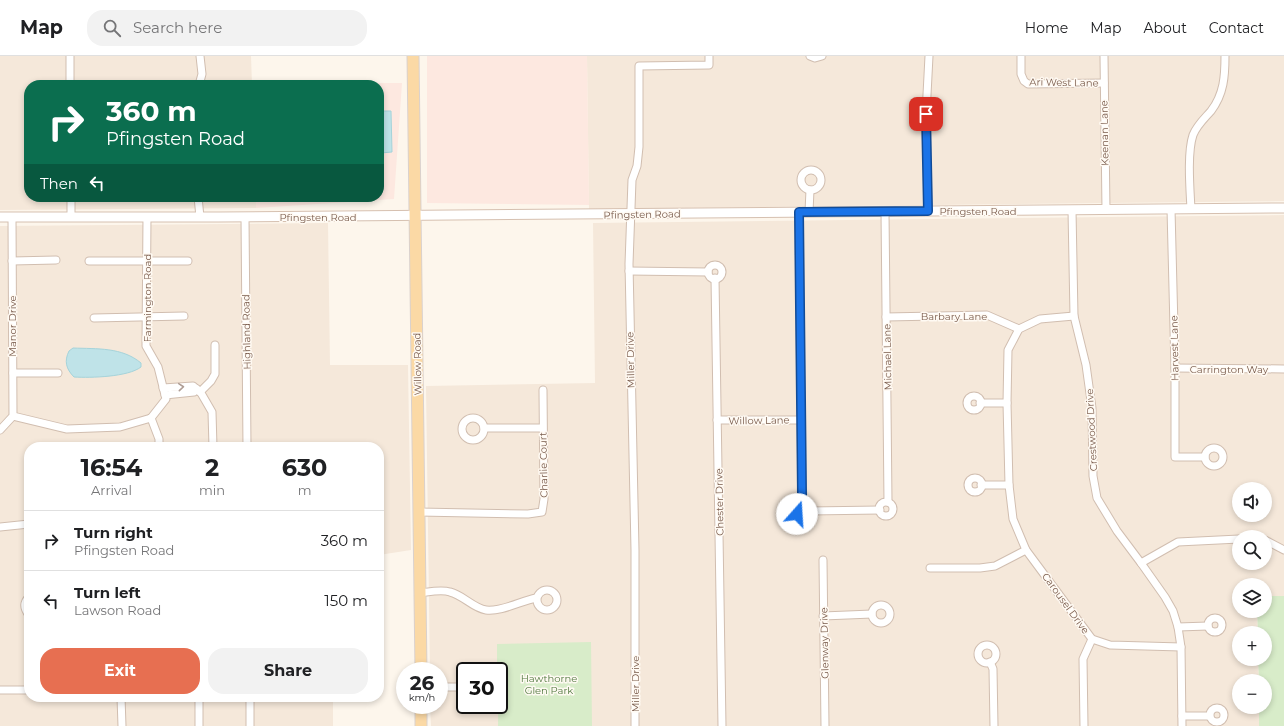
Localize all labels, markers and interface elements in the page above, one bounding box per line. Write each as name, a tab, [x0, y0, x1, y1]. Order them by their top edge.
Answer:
search box	[87, 10, 367, 46]
text: Map	[20, 16, 63, 39]
icon: search	[101, 17, 123, 39]
text: Search here	[133, 18, 222, 37]
text: Home	[1025, 19, 1068, 37]
text: Map	[1090, 19, 1121, 37]
text: About	[1143, 19, 1187, 37]
text: Contact	[1209, 19, 1264, 37]
street label: Ari West Lane	[1029, 75, 1099, 90]
text: 360 m	[106, 94, 197, 128]
icon: right	[40, 96, 92, 148]
pin	[909, 97, 943, 131]
street label: Keenan Lane	[1097, 100, 1112, 166]
icon: arrive	[915, 103, 937, 125]
text: Pfingsten Road	[106, 128, 245, 150]
icon: left	[86, 172, 108, 194]
text: Then	[40, 174, 78, 193]
street label: Pfingsten Road	[939, 205, 1017, 218]
street label: Pfingsten Road	[603, 207, 681, 222]
street label: Pfingsten Road	[279, 211, 357, 224]
street label: Farmington Road	[141, 254, 154, 342]
street label: Highland Road	[239, 294, 254, 370]
street label: Manor Drive	[6, 295, 19, 357]
street label: Barbary Lane	[921, 310, 987, 323]
street label: Harvest Lane	[1167, 315, 1182, 381]
street label: Michael Lane	[880, 324, 895, 390]
street label: Miller Drive	[624, 332, 637, 388]
street label: Willow Road	[410, 333, 425, 395]
street label: Carrington Way	[1190, 363, 1269, 376]
one-way arrow	[178, 382, 184, 391]
street label: Crestwood Drive	[1083, 388, 1100, 472]
street label: Willow Lane	[728, 413, 790, 428]
street label: Charlie Court	[536, 432, 551, 498]
text: 16:54	[81, 453, 142, 482]
text: 2	[205, 453, 219, 482]
text: 630	[282, 453, 327, 482]
street label: Chester Drive	[712, 468, 727, 536]
text: Arrival	[91, 482, 132, 498]
text: min	[199, 482, 225, 498]
text: m	[298, 482, 311, 498]
map controls	[1232, 482, 1272, 714]
button: sound	[1232, 482, 1272, 522]
position arrow	[776, 493, 818, 535]
text: Turn right	[74, 523, 153, 542]
icon: right	[40, 530, 62, 552]
button: search	[1232, 530, 1272, 570]
text: 360 m	[321, 531, 368, 550]
text: Pfingsten Road	[74, 542, 174, 558]
street label: Carousel Drive	[1039, 570, 1092, 636]
button: layers	[1232, 578, 1272, 618]
text: Turn left	[74, 583, 141, 602]
icon: left	[40, 590, 62, 612]
text: 150 m	[324, 591, 368, 610]
text: Lawson Road	[74, 602, 161, 618]
street label: Glenway Drive	[817, 607, 832, 679]
button: +	[1232, 626, 1272, 666]
button: Exit	[40, 648, 200, 694]
button: Share	[208, 648, 368, 694]
street label: Miller Drive	[629, 656, 642, 712]
speed limit sign: 30	[456, 662, 508, 714]
text: 26	[410, 671, 434, 695]
park label: Hawthorne Glen Park	[521, 672, 577, 697]
button: −	[1232, 674, 1272, 714]
text: km/h	[409, 691, 435, 704]

